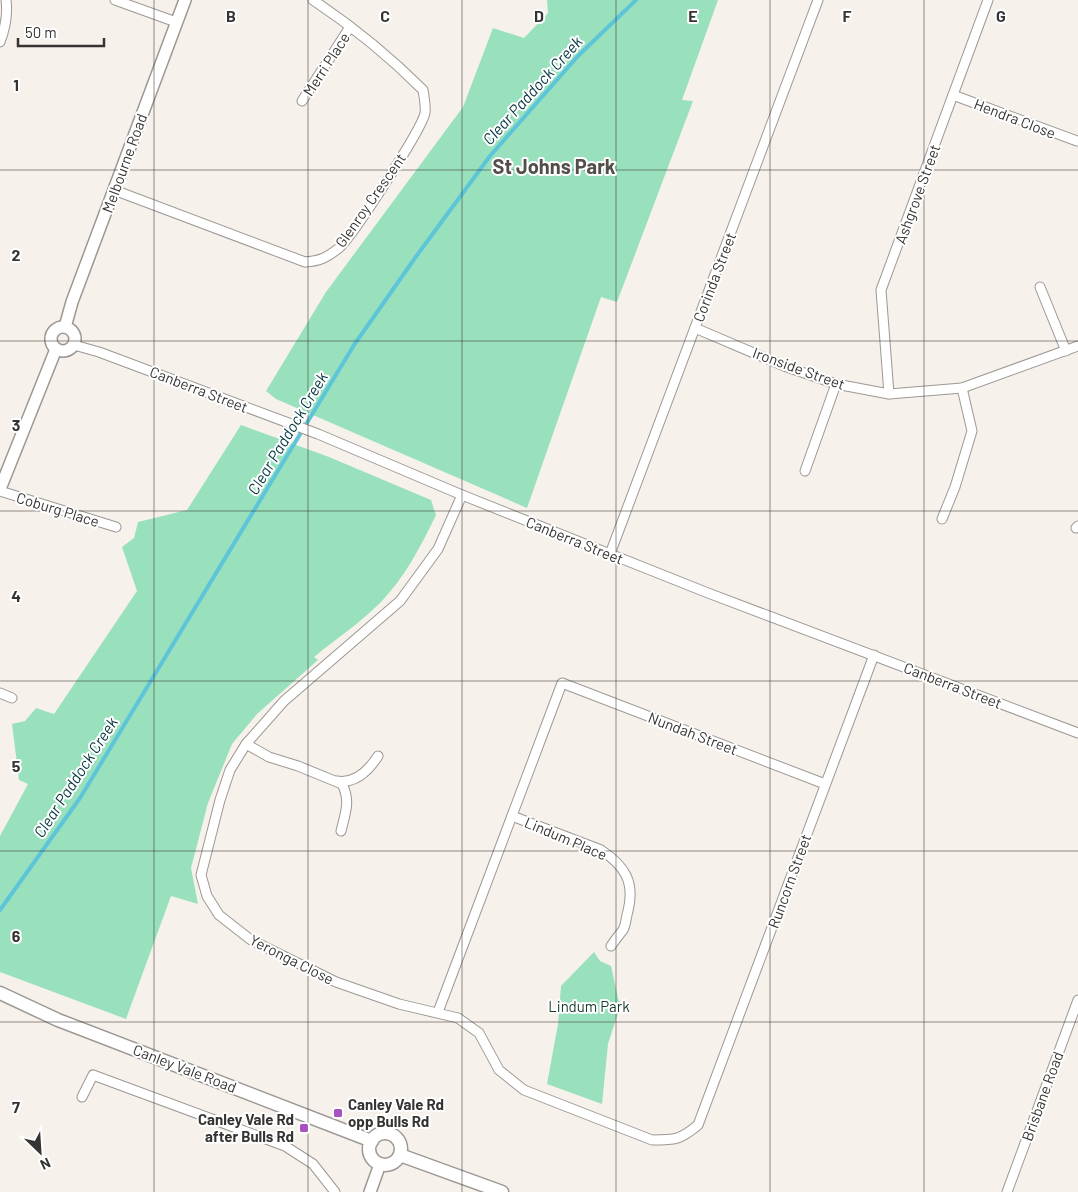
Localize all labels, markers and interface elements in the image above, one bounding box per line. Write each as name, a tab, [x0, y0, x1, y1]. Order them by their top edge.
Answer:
text: B	[226, 6, 236, 25]
text: C	[380, 6, 390, 25]
text: D	[534, 6, 544, 25]
text: E	[688, 6, 698, 25]
text: F	[843, 6, 852, 25]
text: G	[996, 6, 1006, 25]
scale bar	[18, 15, 104, 47]
text: 50 m	[25, 23, 57, 41]
street label: Merri Place	[299, 29, 353, 99]
water label: Clear Paddock Creek	[478, 32, 586, 148]
text: 1	[13, 75, 19, 94]
street label: Hendra Close	[972, 94, 1058, 142]
street label: Melbourne Road	[98, 111, 150, 215]
street label: Ashgrove Street	[891, 142, 943, 246]
street label: Glenroy Crescent	[331, 149, 409, 251]
district label: St Johns Park	[493, 154, 616, 178]
street label: Corinda Street	[689, 230, 739, 324]
text: 2	[12, 245, 21, 264]
street label: Ironside Street	[750, 343, 848, 393]
street label: Canberra Street	[148, 362, 250, 416]
water label: Clear Paddock Creek	[243, 368, 331, 498]
text: 3	[12, 415, 20, 434]
street label: Coburg Place	[14, 488, 102, 530]
street label: Canberra Street	[524, 512, 626, 568]
text: 4	[11, 586, 21, 605]
street label: Canberra Street	[902, 658, 1004, 712]
street label: Nundah Street	[646, 708, 740, 758]
water label: Clear Paddock Creek	[29, 713, 121, 841]
text: 5	[12, 756, 21, 775]
street label: Lindum Place	[522, 813, 610, 863]
street label: Runcorn Street	[764, 832, 814, 930]
text: 6	[12, 926, 21, 945]
street label: Yeronga Close	[247, 930, 337, 988]
park label: Lindum Park	[548, 997, 630, 1015]
street label: Canley Vale Road	[131, 1040, 239, 1096]
street label: Brisbane Road	[1017, 1049, 1067, 1143]
place label: Canley Vale Rd opp Bulls Rd	[348, 1095, 444, 1130]
text: 7	[12, 1097, 20, 1116]
marker: Canley Vale Rd opp Bulls Rd	[332, 1107, 344, 1119]
place label: Canley Vale Rd after Bulls Rd	[198, 1110, 294, 1145]
marker: Canley Vale Rd after Bulls Rd	[298, 1122, 310, 1134]
north arrow	[15, 1127, 65, 1177]
text: N	[38, 1155, 54, 1174]

